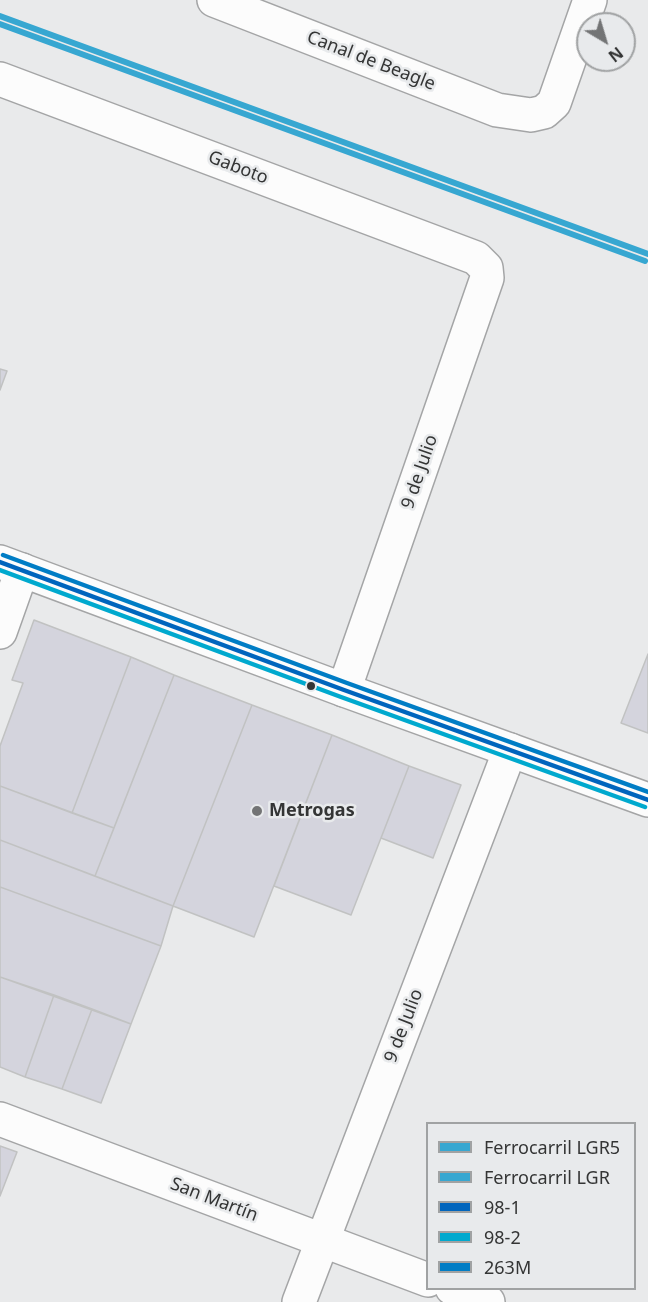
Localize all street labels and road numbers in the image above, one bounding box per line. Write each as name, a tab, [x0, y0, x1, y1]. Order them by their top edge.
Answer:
street label: Canal de Beagle	[304, 27, 438, 95]
street label: Gaboto	[205, 147, 271, 189]
street label: 9 de Julio	[397, 432, 443, 512]
street label: 9 de Julio	[380, 986, 428, 1066]
street label: San Martín	[167, 1173, 261, 1227]

